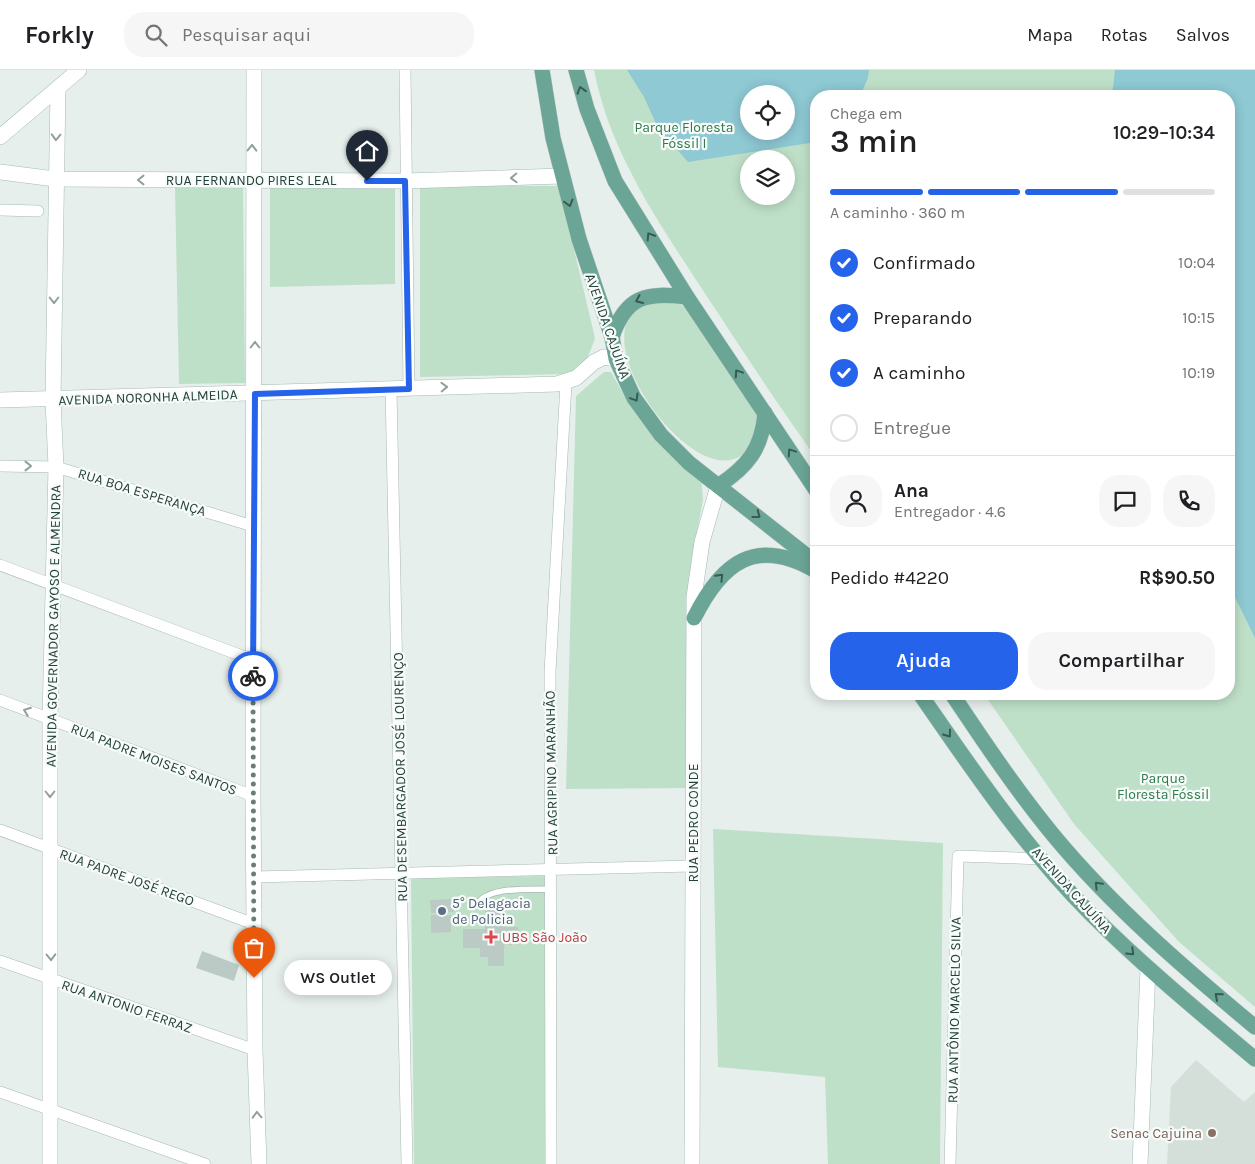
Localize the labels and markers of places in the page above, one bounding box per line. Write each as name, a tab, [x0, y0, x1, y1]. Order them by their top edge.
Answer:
pin	[346, 130, 388, 181]
place label: 5° Delagacia de Policia	[452, 895, 531, 928]
marker: 5° Delagacia de Policia	[436, 905, 448, 917]
pin	[233, 927, 275, 978]
place label: UBS São João	[502, 929, 587, 946]
marker: UBS São João	[484, 930, 498, 944]
callout: WS Outlet	[284, 960, 392, 996]
place label: Senac Cajuina	[1110, 1125, 1202, 1142]
marker: Senac Cajuina	[1206, 1127, 1218, 1139]

